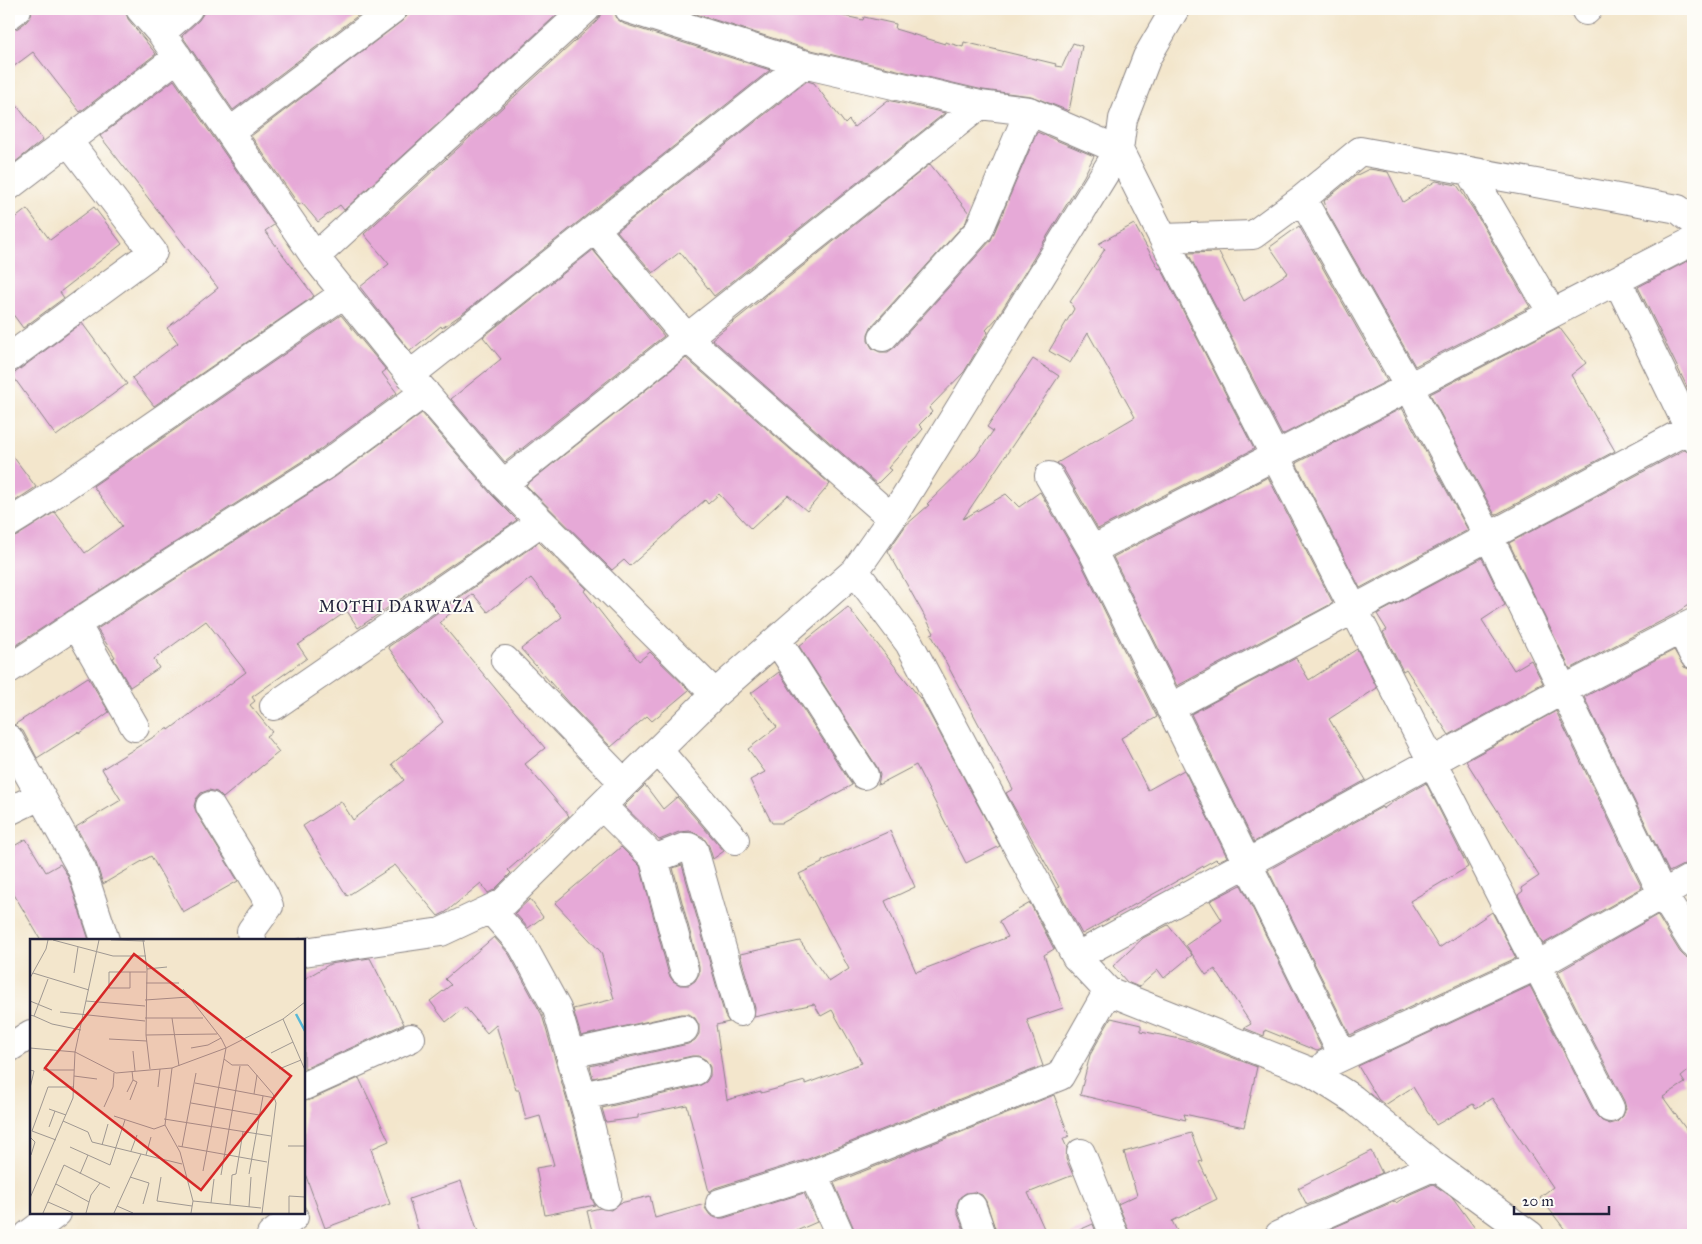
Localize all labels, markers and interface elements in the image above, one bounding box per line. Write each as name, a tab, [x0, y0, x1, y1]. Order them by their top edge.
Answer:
district label: MOTHI DARWAZA	[319, 597, 475, 616]
inset map	[30, 939, 305, 1214]
scale bar	[1514, 1184, 1610, 1216]
text: 20 m	[1522, 1192, 1554, 1210]

